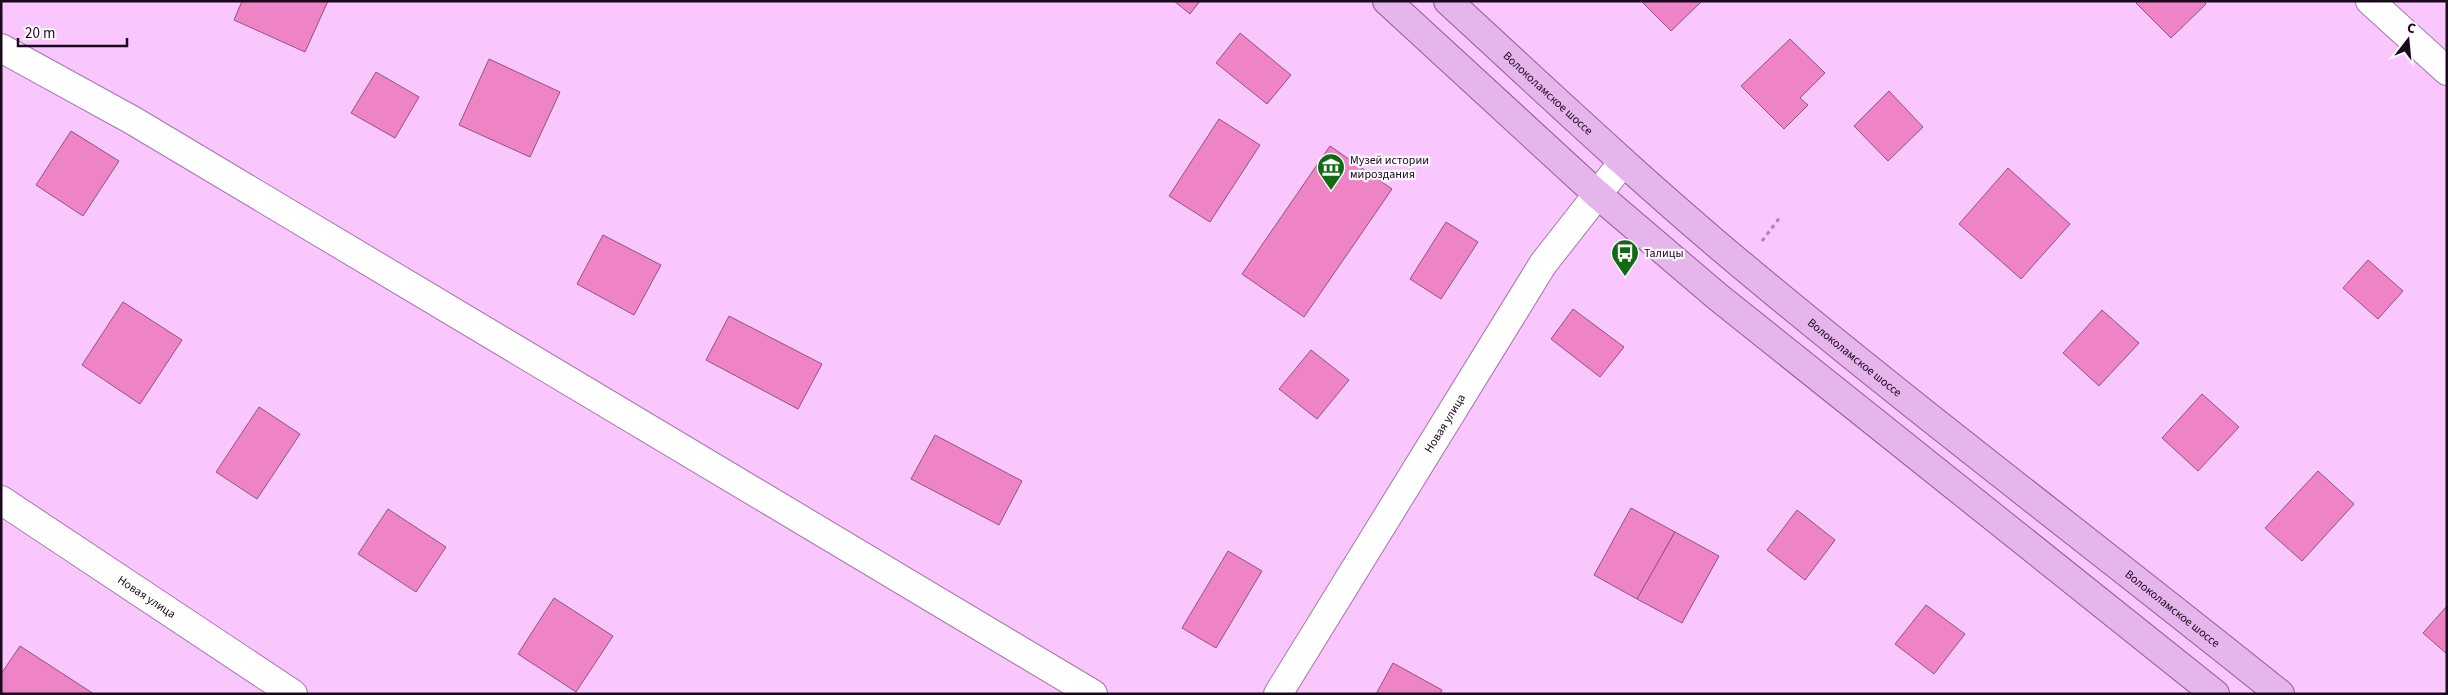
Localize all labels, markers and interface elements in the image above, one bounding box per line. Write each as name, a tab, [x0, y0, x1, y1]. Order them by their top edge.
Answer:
scale bar	[18, 15, 126, 47]
north arrow	[2383, 15, 2433, 65]
text: С	[2405, 18, 2418, 39]
text: 20 m	[25, 23, 55, 44]
street label: Волоколамское шоссе	[1499, 47, 1597, 139]
museum icon: Музей истории мироздания	[1316, 152, 1346, 191]
place label: Музей истории мироздания	[1350, 152, 1429, 183]
bus stop icon: Талицы	[1610, 238, 1640, 277]
place label: Талицы	[1644, 245, 1684, 262]
street label: Волоколамское шоссе	[1804, 314, 1906, 401]
street label: Новая улица	[1420, 390, 1470, 456]
street label: Волоколамское шоссе	[2121, 566, 2224, 651]
street label: Новая улица	[114, 571, 179, 622]

